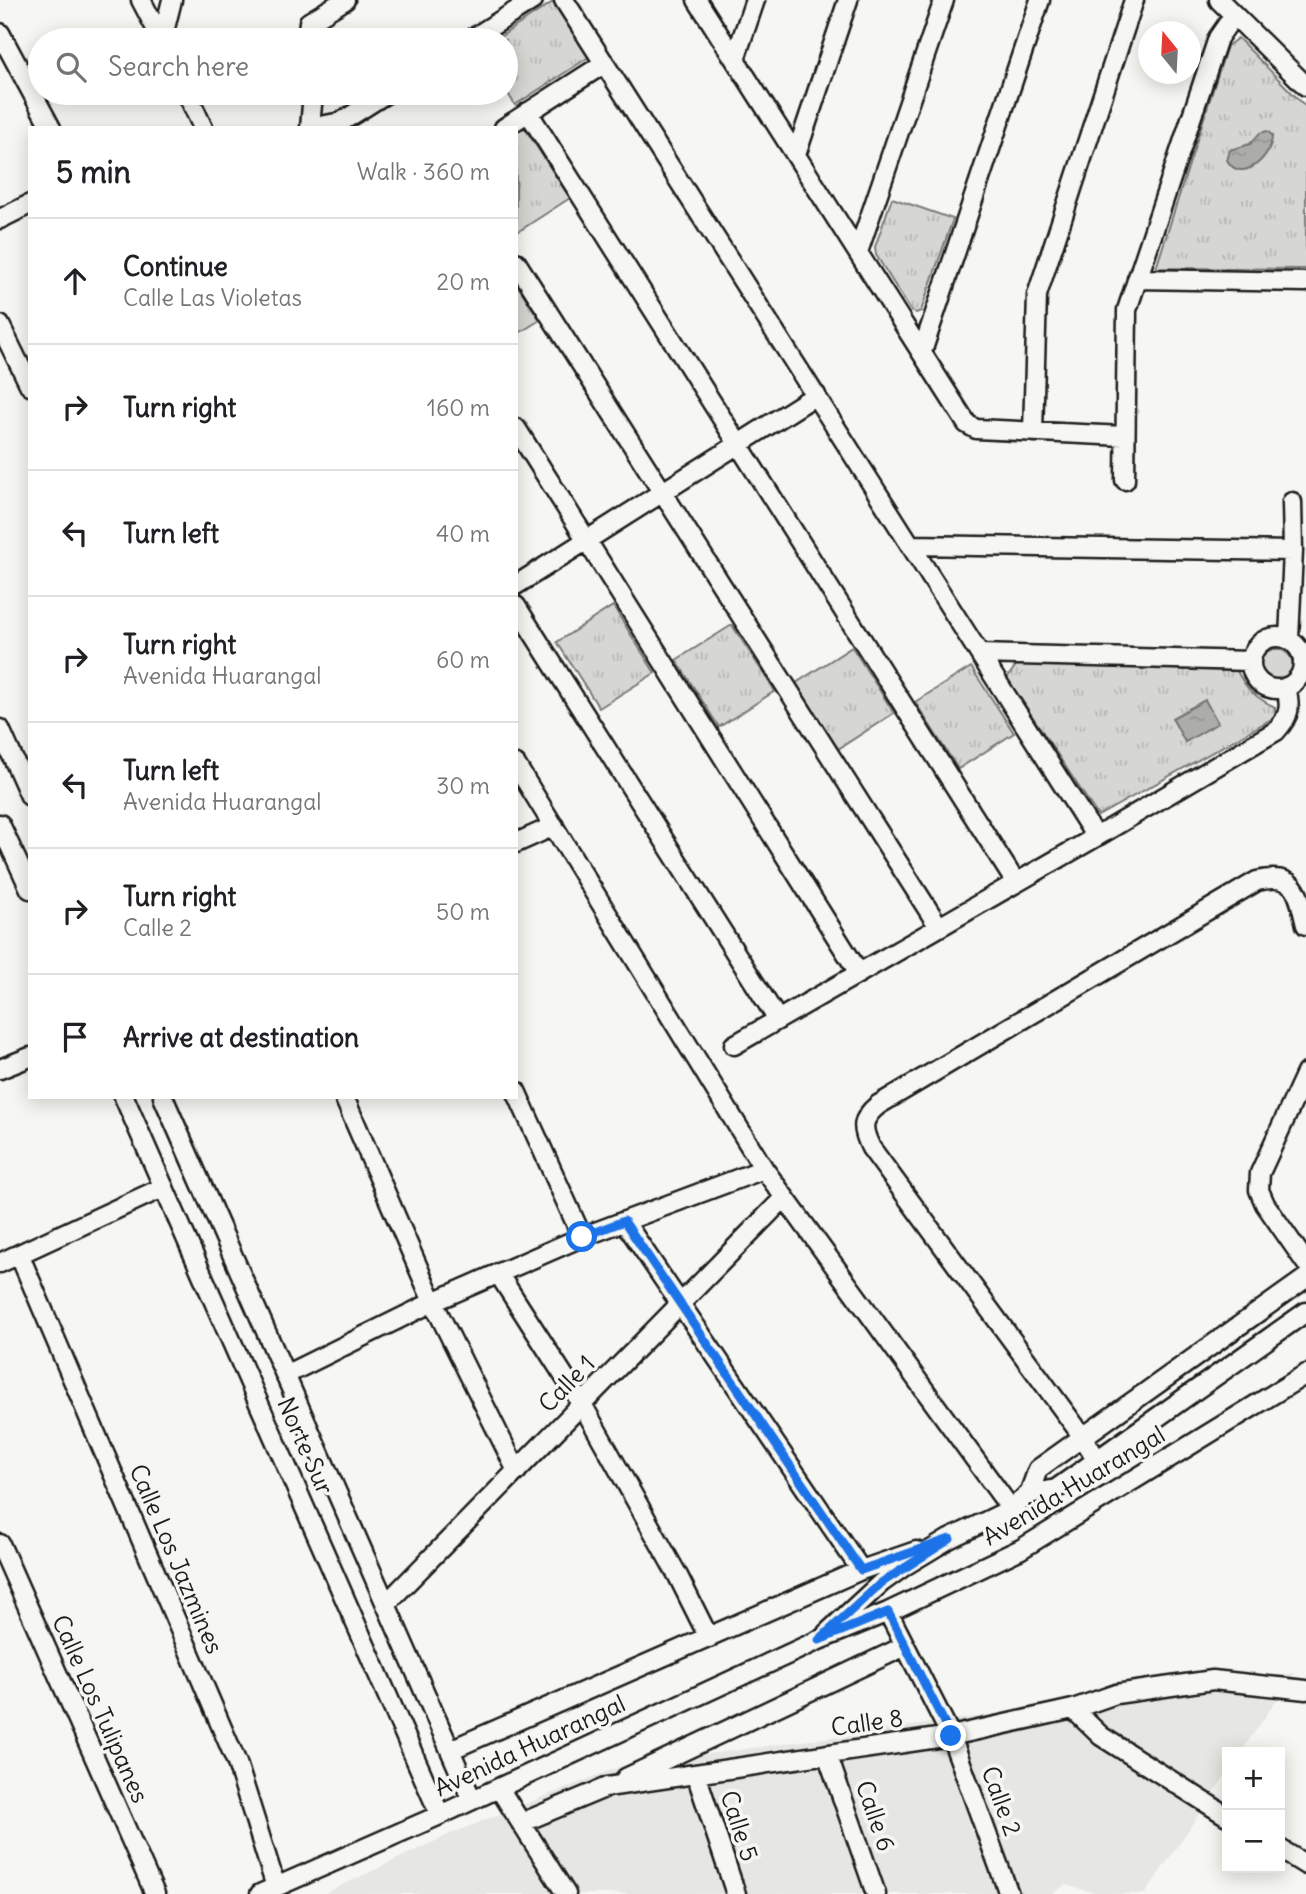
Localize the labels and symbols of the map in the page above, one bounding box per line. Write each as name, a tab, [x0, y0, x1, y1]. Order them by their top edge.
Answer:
north arrow	[1138, 21, 1201, 84]
route start	[566, 1221, 597, 1252]
street label: Calle 1	[532, 1348, 601, 1418]
street label: Norte Sur	[271, 1392, 341, 1499]
street label: Avenida Huarangal	[977, 1419, 1170, 1551]
street label: Calle Los Jazmines	[123, 1459, 230, 1658]
street label: Calle Los Tulipanes	[46, 1610, 156, 1807]
street label: Avenida Huarangal	[429, 1688, 630, 1802]
street label: Calle 8	[829, 1702, 905, 1742]
route end	[935, 1720, 966, 1751]
street label: Calle 2	[976, 1762, 1028, 1840]
street label: Calle 6	[850, 1776, 902, 1855]
street label: Calle 5	[714, 1787, 765, 1865]

